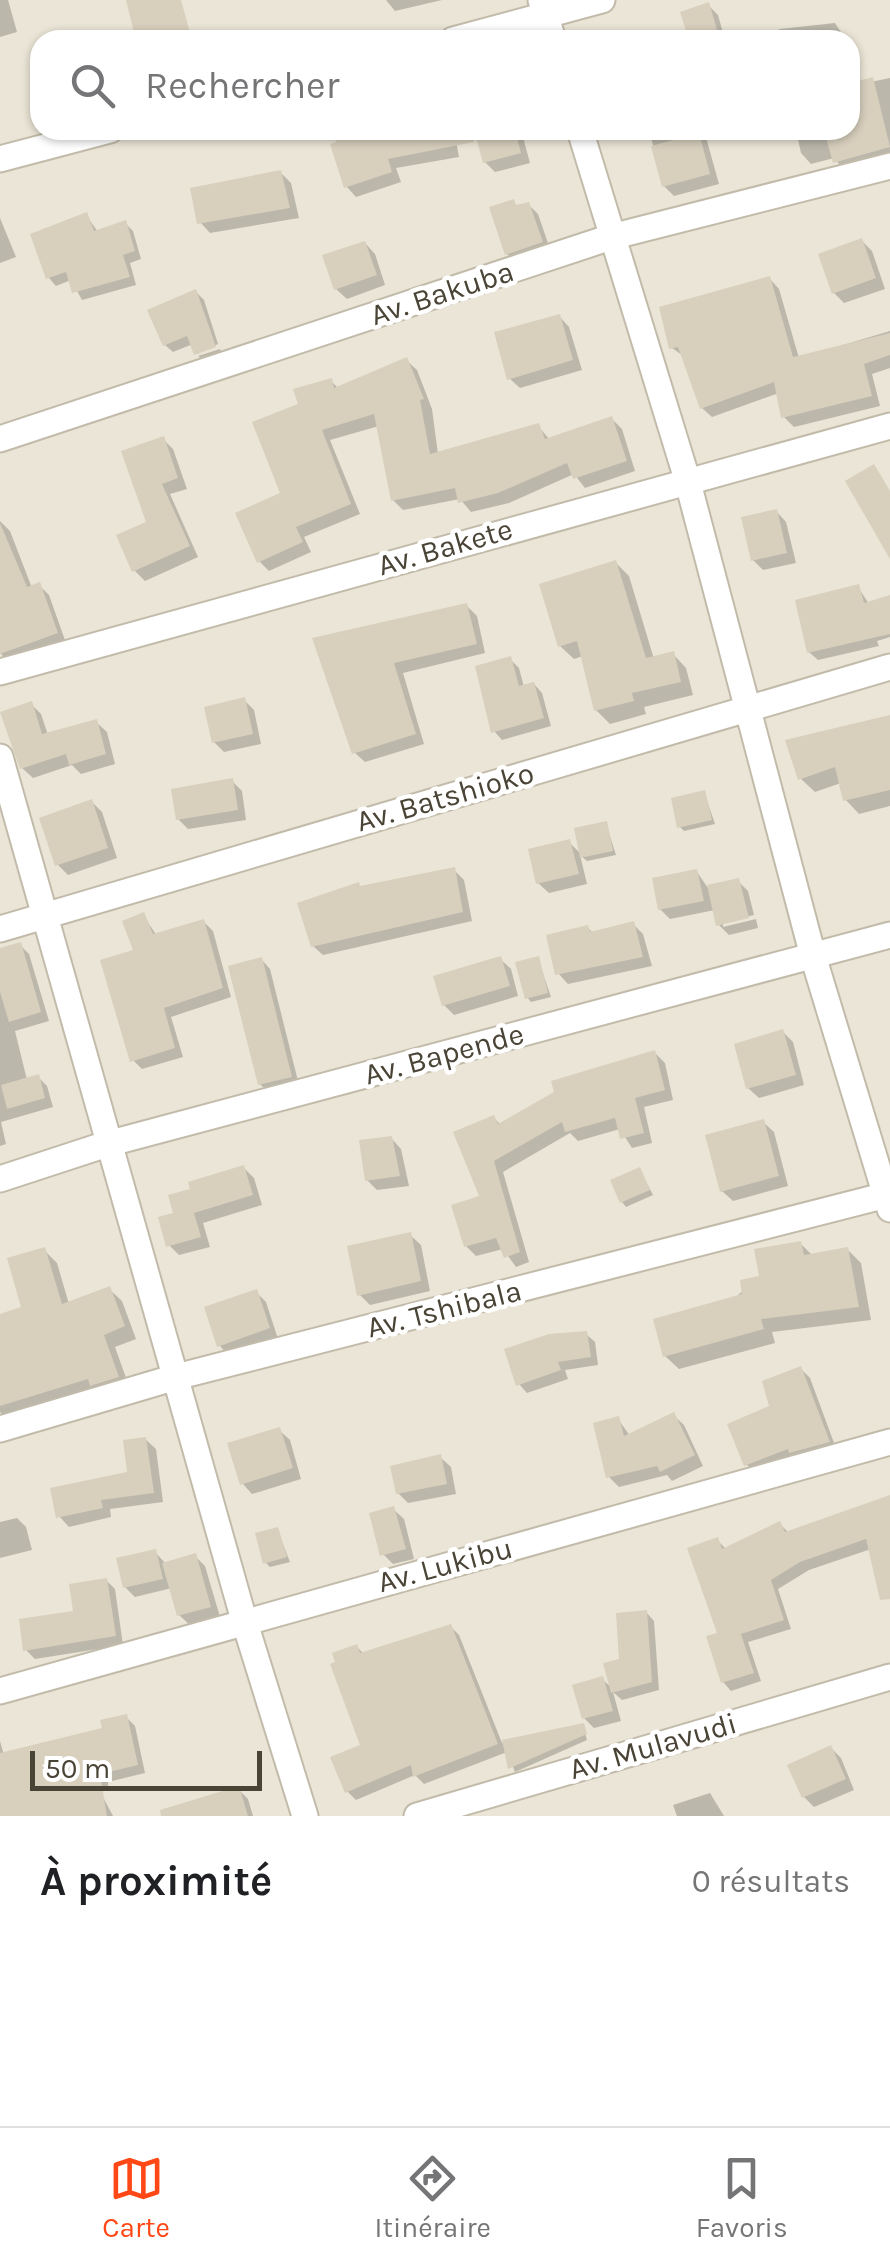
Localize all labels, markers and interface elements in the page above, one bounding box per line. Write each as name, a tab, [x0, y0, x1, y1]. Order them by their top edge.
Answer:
search box	[30, 30, 860, 140]
icon: search	[65, 58, 120, 113]
text: Rechercher	[145, 63, 339, 108]
street label: Av. Bakuba	[366, 253, 518, 333]
street label: Av. Bakete	[374, 511, 516, 583]
street label: Av. Batshioko	[352, 754, 538, 840]
street label: Av. Bapende	[360, 1015, 528, 1093]
street label: Av. Tshibala	[363, 1272, 525, 1346]
street label: Av. Lukibu	[374, 1530, 516, 1600]
street label: Av. Mulavudi	[565, 1705, 741, 1787]
scale bar	[30, 1746, 262, 1790]
text: 50 m	[45, 1752, 110, 1785]
text: À proximité	[40, 1856, 272, 1906]
text: 0 résultats	[692, 1863, 850, 1900]
tab: Carte	[102, 2151, 170, 2244]
tab: Itinéraire	[375, 2151, 491, 2244]
tab: Favoris	[696, 2151, 788, 2244]

